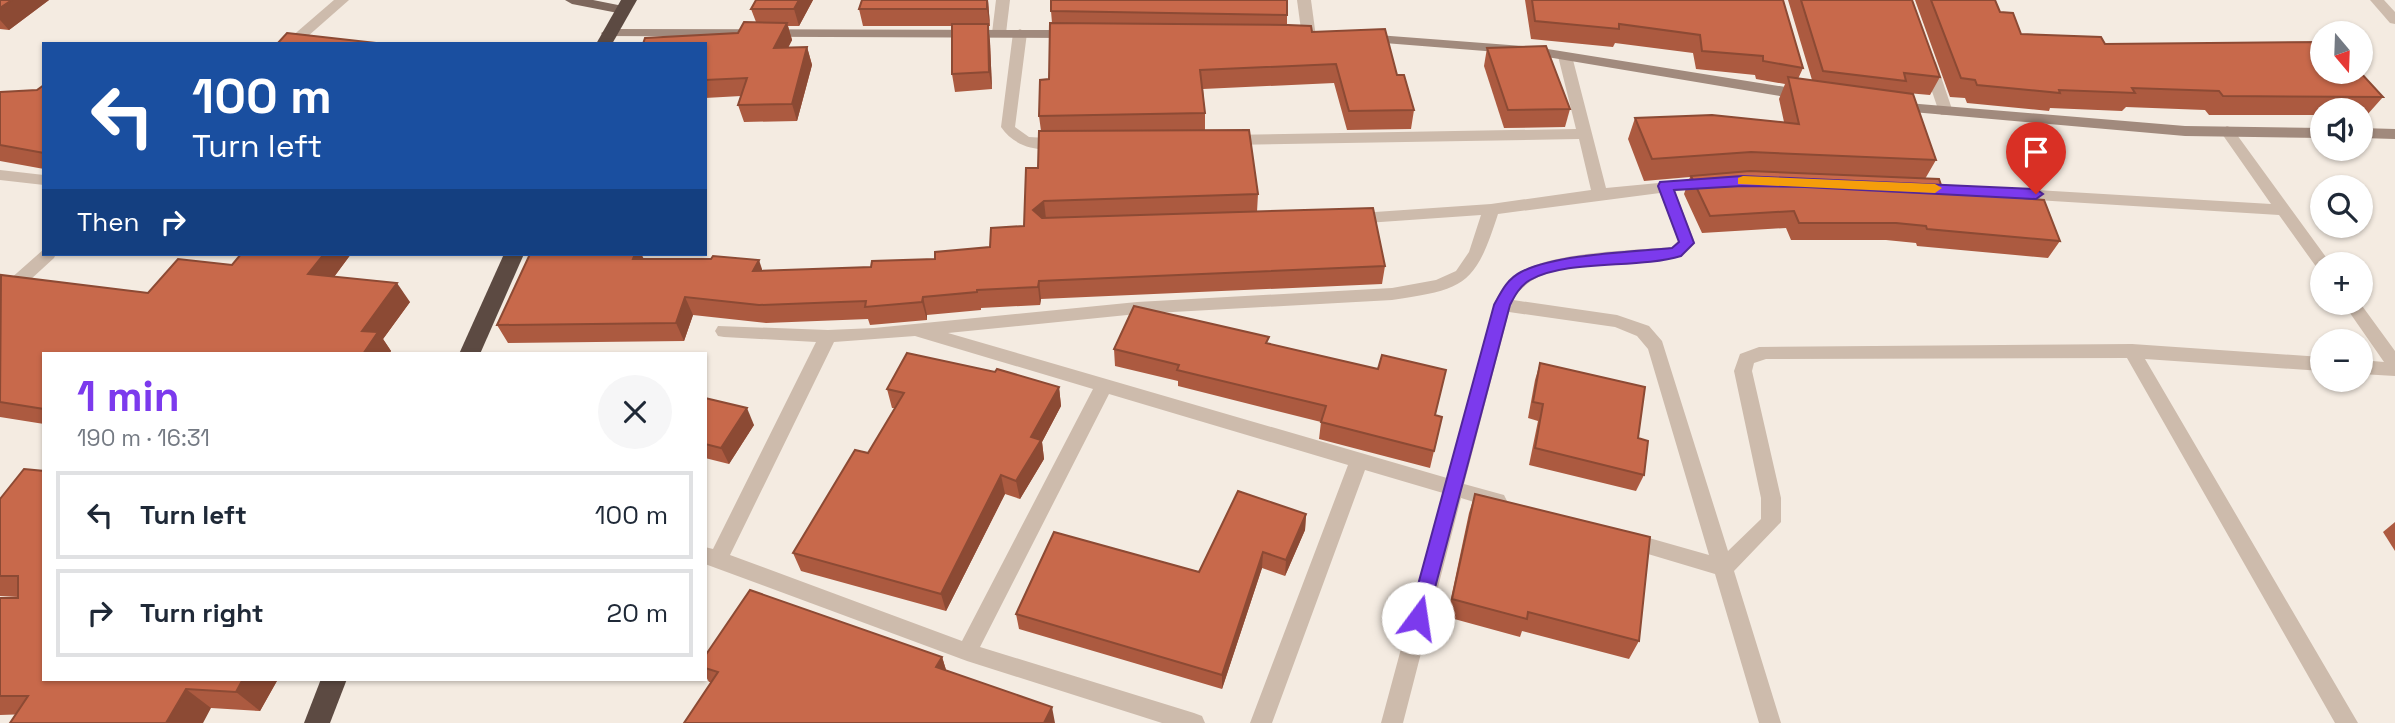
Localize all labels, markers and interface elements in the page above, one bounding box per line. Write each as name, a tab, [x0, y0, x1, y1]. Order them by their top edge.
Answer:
north arrow	[2310, 21, 2373, 84]
map controls	[2310, 21, 2373, 392]
text: 100 m	[192, 65, 332, 127]
icon: left	[77, 70, 168, 161]
button: sound	[2310, 98, 2373, 161]
pin	[2006, 122, 2066, 194]
text: Turn left	[192, 126, 322, 166]
icon: arrive	[2017, 133, 2055, 171]
button: search	[2310, 175, 2373, 238]
icon: right	[154, 203, 192, 241]
text: Then	[77, 205, 140, 239]
button: +	[2310, 252, 2373, 315]
button: −	[2310, 329, 2373, 392]
text: 1 min	[77, 370, 180, 423]
button: close	[598, 375, 672, 449]
text: 190 m · 16:31	[77, 423, 210, 453]
icon: left	[81, 496, 119, 534]
text: Turn left	[140, 498, 247, 532]
text: 100 m	[595, 498, 668, 532]
position arrow	[1381, 581, 1455, 655]
icon: right	[81, 594, 119, 632]
text: Turn right	[140, 596, 264, 630]
text: 20 m	[607, 596, 668, 630]

